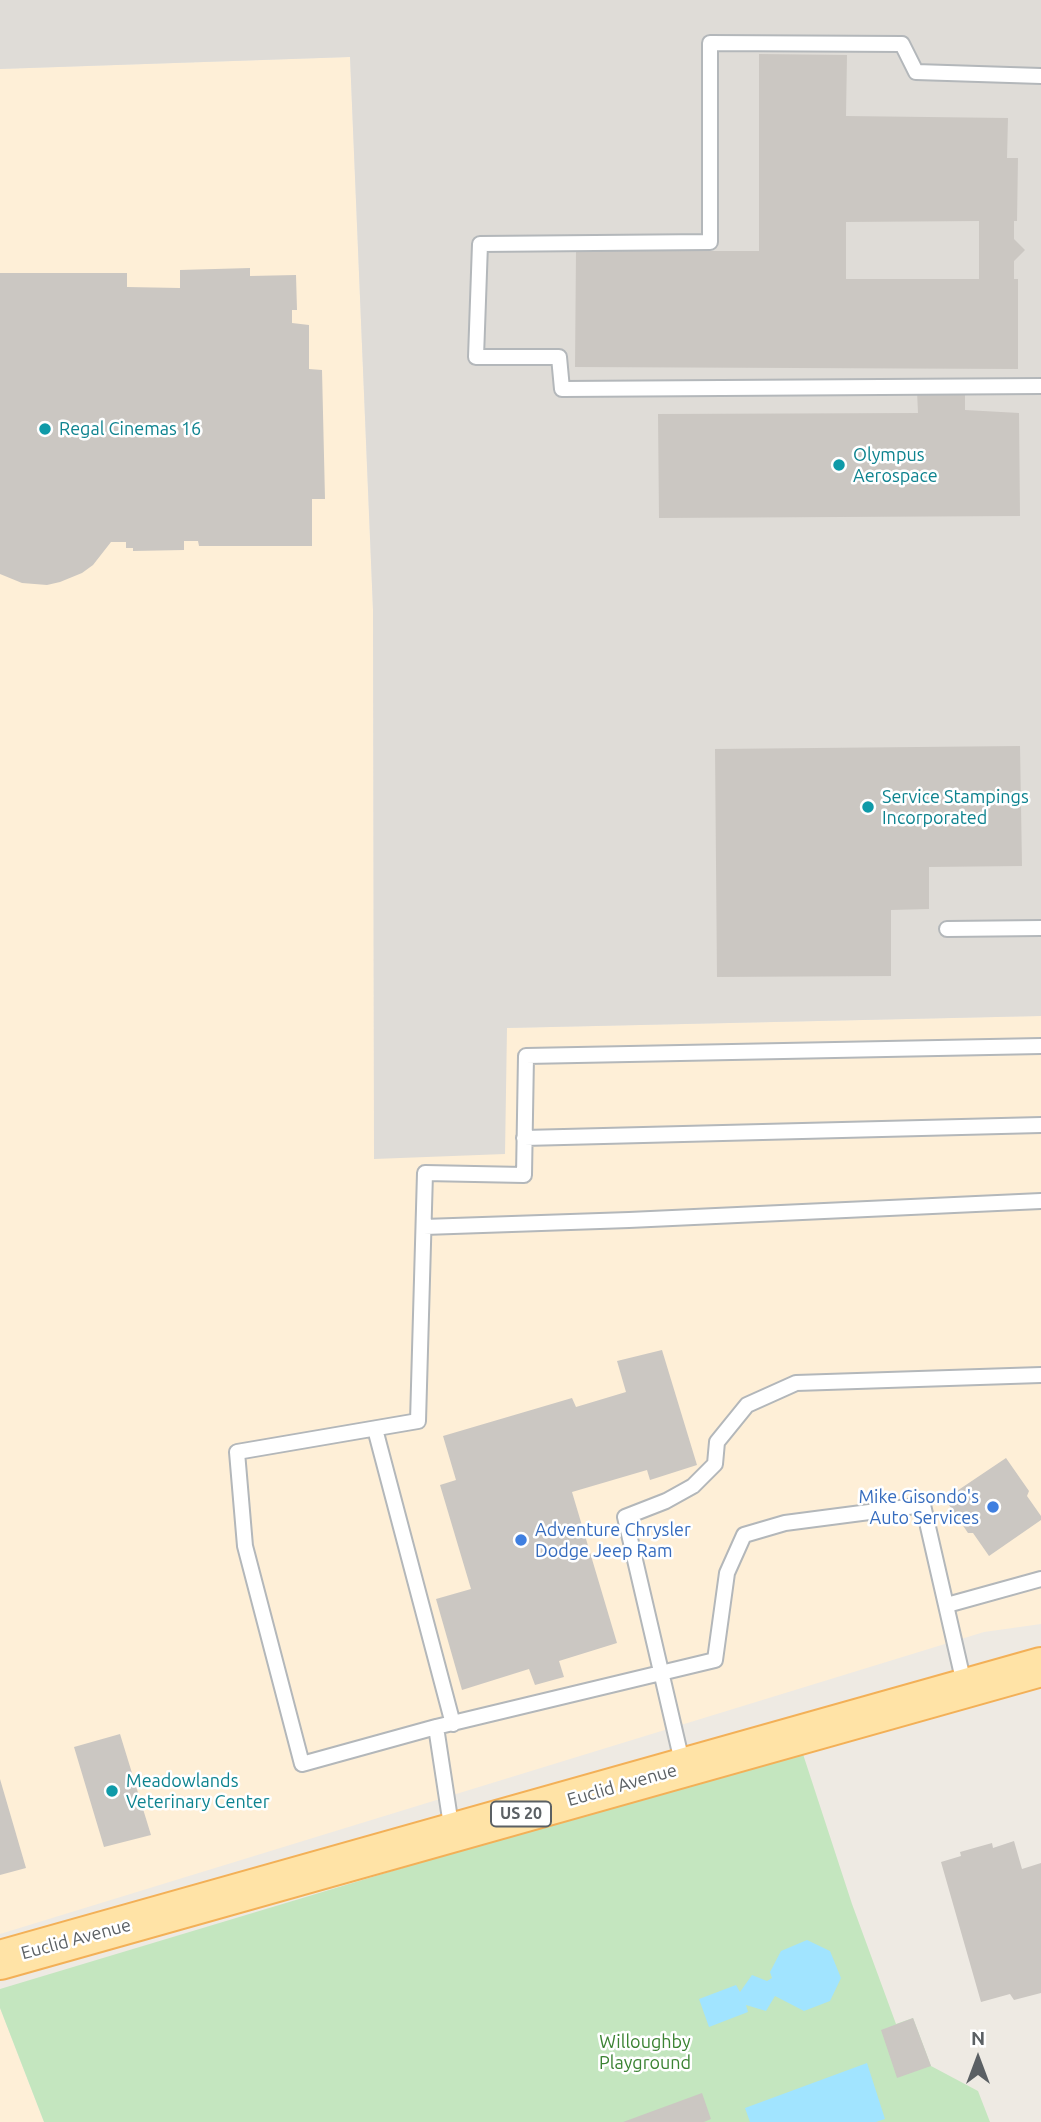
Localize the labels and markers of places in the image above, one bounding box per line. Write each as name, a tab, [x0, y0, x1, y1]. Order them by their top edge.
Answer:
place label: Regal Cinemas 16	[59, 418, 201, 440]
marker: Regal Cinemas 16	[37, 421, 53, 437]
place label: Olympus Aerospace	[853, 444, 938, 486]
marker: Olympus Aerospace	[831, 457, 847, 473]
place label: Service Stampings Incorporated	[882, 786, 1029, 828]
marker: Service Stampings Incorporated	[860, 799, 876, 815]
place label: Mike Gisondo's Auto Services	[858, 1486, 979, 1528]
marker: Mike Gisondo's Auto Services	[985, 1499, 1001, 1515]
place label: Adventure Chrysler Dodge Jeep Ram	[535, 1519, 691, 1562]
marker: Adventure Chrysler Dodge Jeep Ram	[513, 1532, 529, 1548]
place label: Meadowlands Veterinary Center	[126, 1770, 269, 1812]
marker: Meadowlands Veterinary Center	[104, 1783, 120, 1799]

